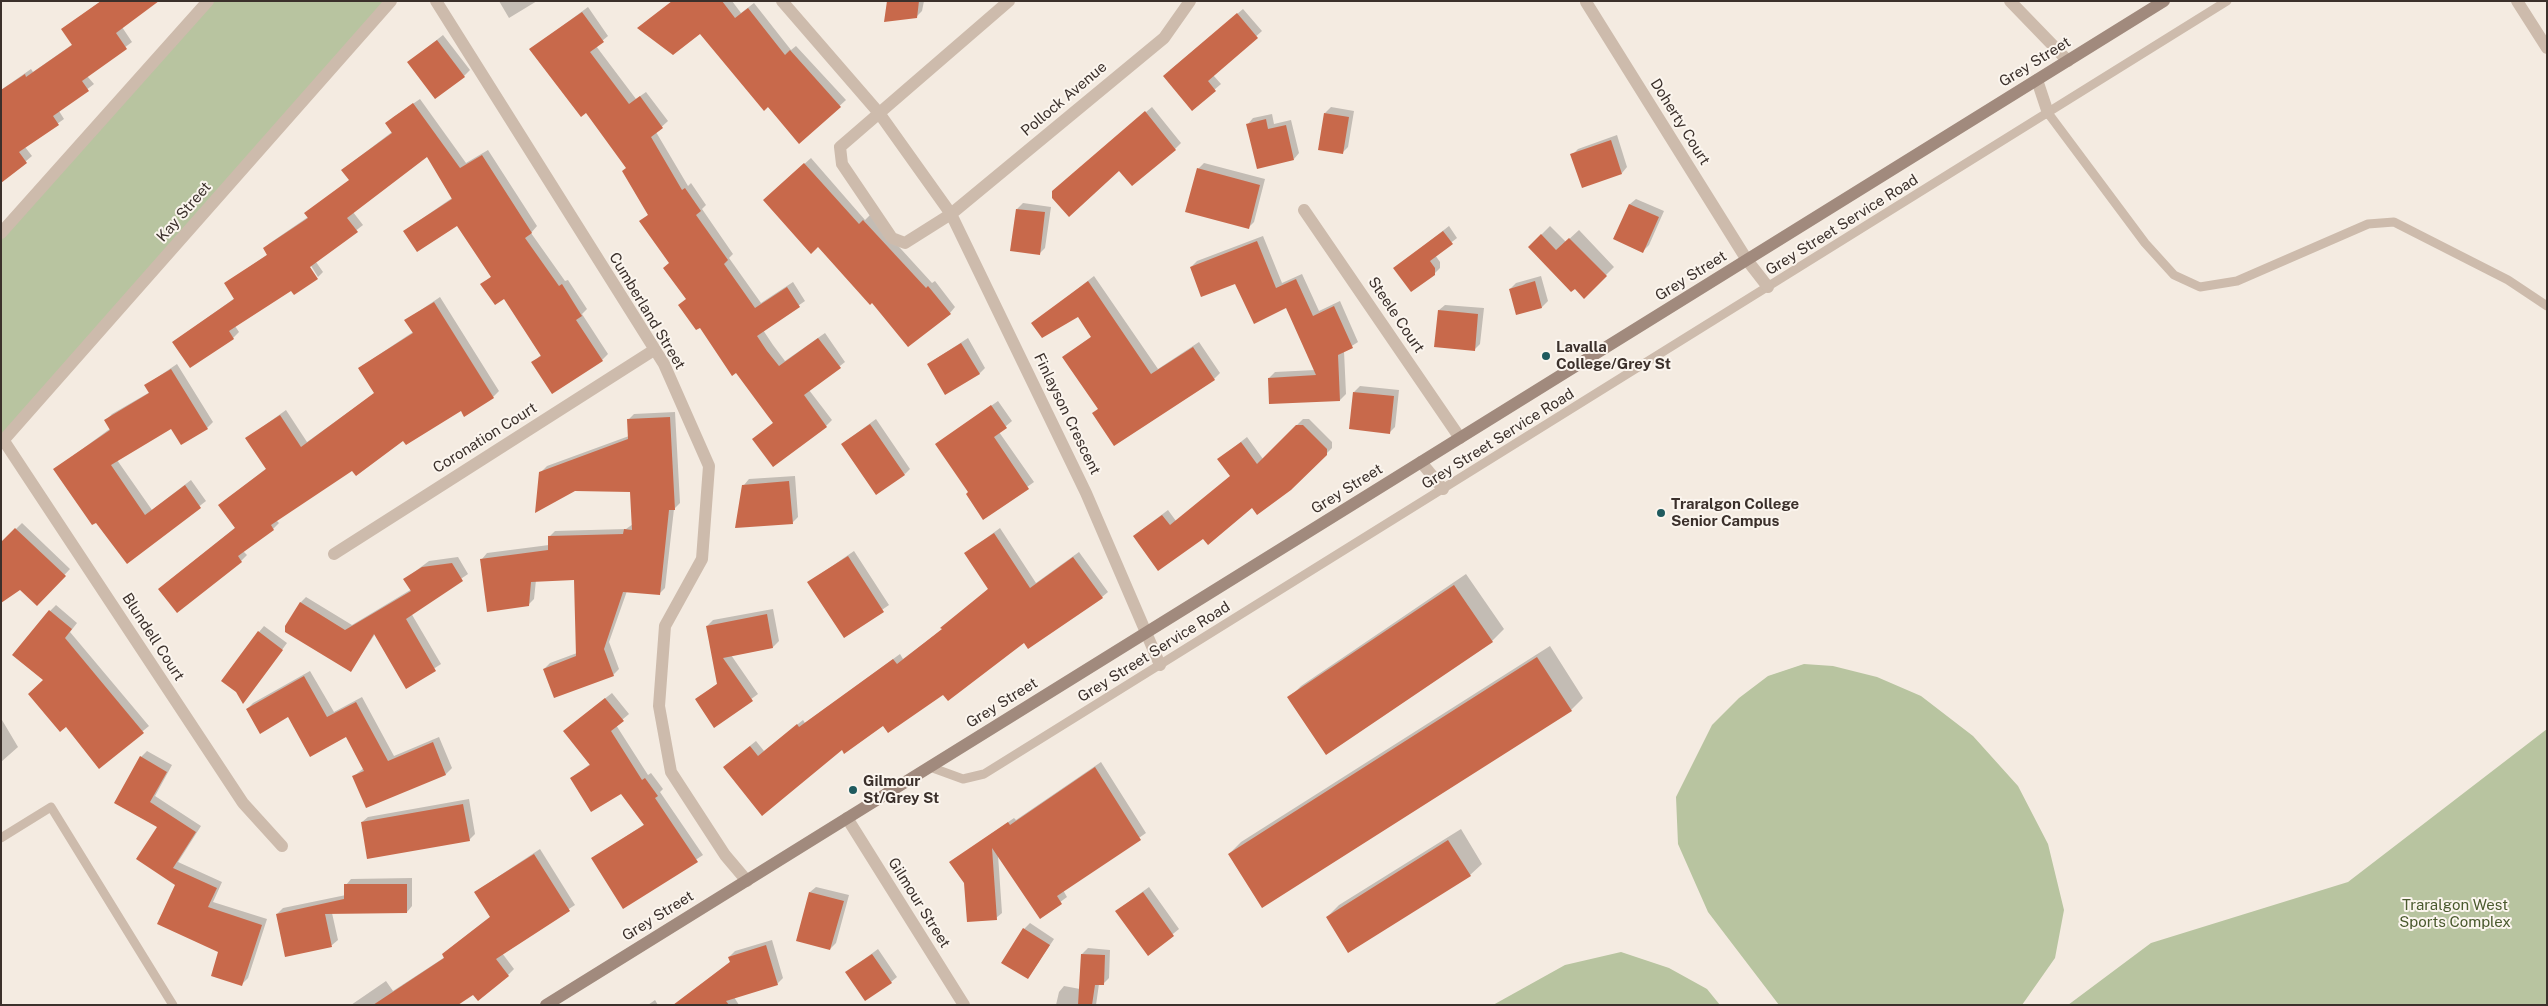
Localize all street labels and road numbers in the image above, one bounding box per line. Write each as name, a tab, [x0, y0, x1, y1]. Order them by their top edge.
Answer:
street label: Grey Street	[1996, 33, 2074, 91]
street label: Pollock Avenue	[1017, 58, 1111, 140]
street label: Doherty Court	[1646, 76, 1714, 168]
street label: Grey Street Service Road	[1763, 171, 1921, 279]
street label: Kay Street	[153, 178, 215, 246]
street label: Grey Street	[1652, 247, 1730, 305]
street label: Cumberland Street	[605, 249, 689, 373]
street label: Steele Court	[1364, 274, 1428, 356]
street label: Finlayson Crescent	[1030, 350, 1104, 478]
street label: Grey Street Service Road	[1419, 385, 1577, 493]
street label: Coronation Court	[430, 399, 540, 477]
street label: Grey Street	[1308, 460, 1386, 518]
street label: Blundell Court	[118, 590, 188, 684]
street label: Grey Street Service Road	[1075, 598, 1233, 706]
street label: Grey Street	[963, 674, 1041, 732]
street label: Gilmour Street	[884, 855, 954, 951]
street label: Grey Street	[619, 887, 697, 945]

